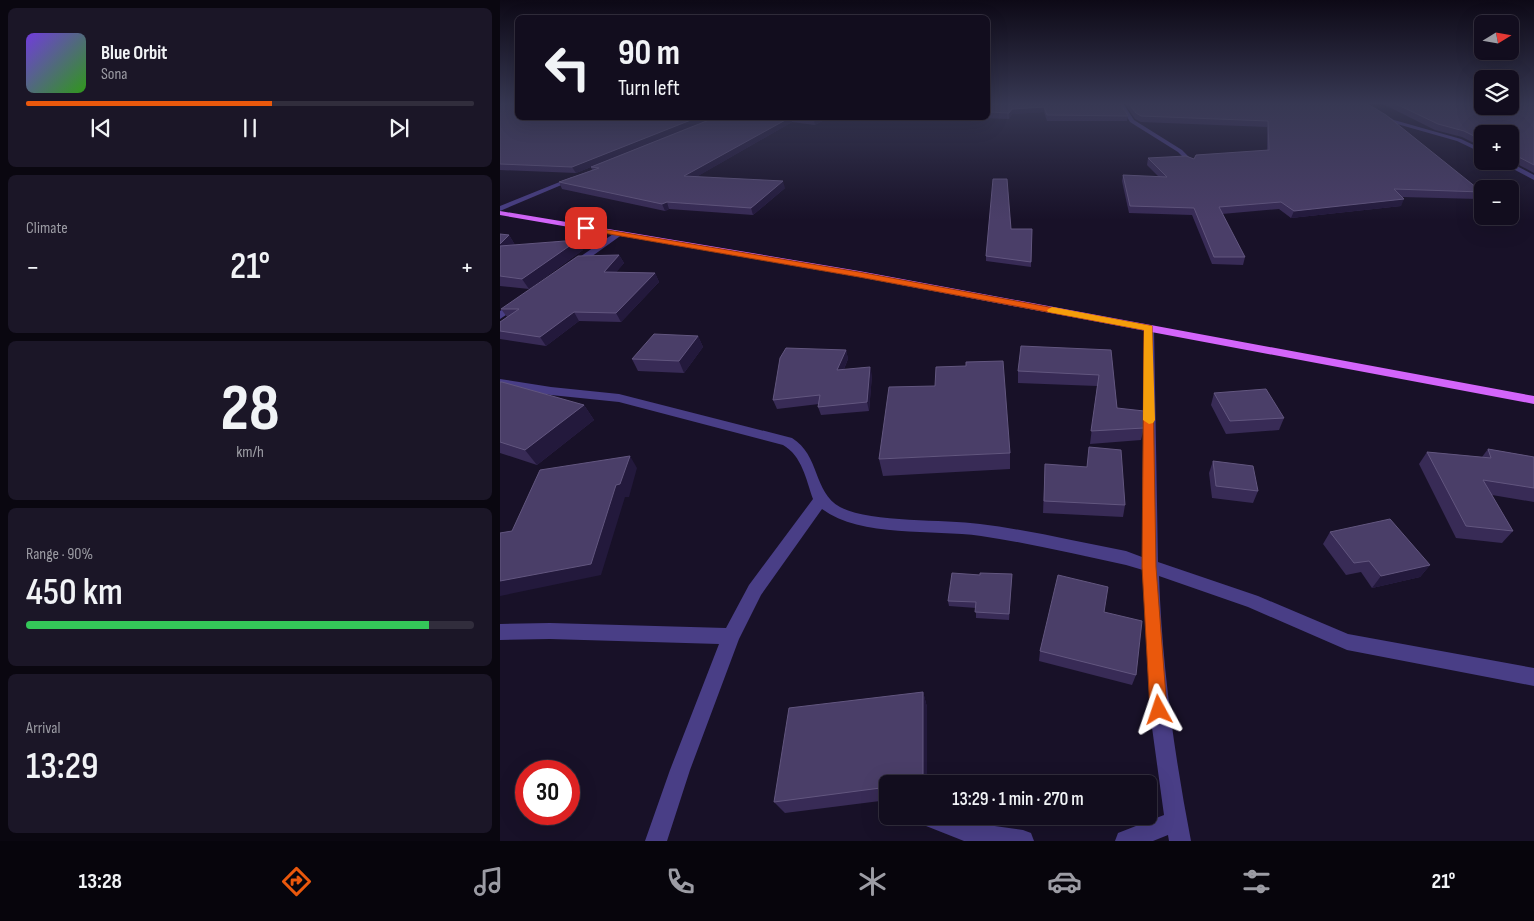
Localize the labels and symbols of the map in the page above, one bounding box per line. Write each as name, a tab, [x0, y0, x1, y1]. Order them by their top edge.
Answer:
north arrow	[1474, 15, 1519, 60]
pin	[565, 207, 607, 249]
position arrow	[1132, 683, 1184, 735]
speed limit sign: 30	[515, 760, 580, 825]

